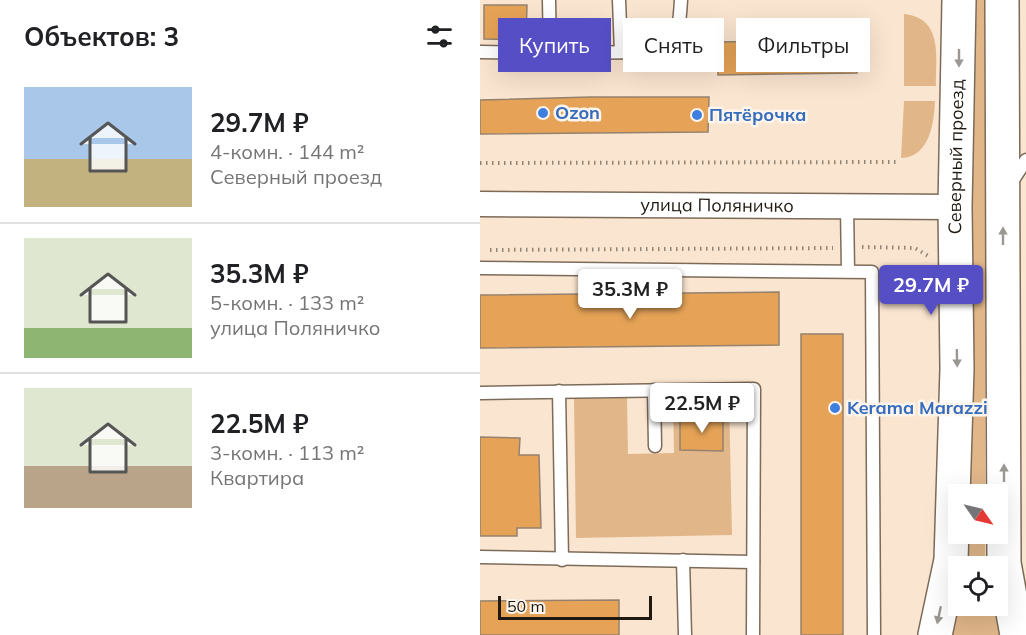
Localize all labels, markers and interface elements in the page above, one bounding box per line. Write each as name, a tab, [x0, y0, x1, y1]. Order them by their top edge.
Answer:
chip: Купить	[498, 18, 611, 72]
chip: Снять	[623, 18, 724, 72]
chip: Фильтры	[736, 18, 870, 72]
text: Объектов: 3	[24, 20, 179, 53]
icon: filters	[423, 20, 456, 53]
one-way arrow	[954, 49, 964, 68]
street label: Северный проезд	[943, 79, 968, 235]
place label: Ozon	[555, 101, 600, 124]
place label: Пятёрочка	[709, 103, 806, 126]
text: 29.7M ₽	[210, 106, 309, 139]
marker: Ozon	[536, 106, 550, 120]
marker: Пятёрочка	[690, 108, 704, 122]
icon: home	[72, 111, 144, 183]
text: 4-комн. · 144 m²	[210, 139, 364, 164]
text: Северный проезд	[210, 164, 382, 189]
street label: улица Поляничко	[640, 193, 794, 217]
one-way arrow	[998, 226, 1008, 245]
text: 35.3M ₽	[210, 257, 309, 290]
icon: home	[72, 262, 144, 334]
pin: 29.7M ₽	[876, 265, 986, 316]
pin: 35.3M ₽	[575, 269, 685, 320]
text: 29.7M ₽	[893, 272, 969, 297]
text: 35.3M ₽	[592, 276, 668, 301]
text: 5-комн. · 133 m²	[210, 290, 364, 315]
text: улица Поляничко	[210, 315, 380, 340]
one-way arrow	[952, 349, 961, 368]
pin: 22.5M ₽	[647, 383, 757, 434]
text: 22.5M ₽	[664, 390, 740, 415]
place label: Kerama Marazzi	[847, 396, 988, 419]
marker: Kerama Marazzi	[828, 401, 842, 415]
text: 22.5M ₽	[210, 407, 309, 440]
icon: home	[72, 412, 144, 484]
text: 3-комн. · 113 m²	[210, 440, 364, 465]
one-way arrow	[999, 463, 1009, 482]
text: Квартира	[210, 465, 304, 490]
north arrow	[948, 484, 1008, 544]
map controls	[948, 484, 1008, 616]
button: locate	[948, 556, 1008, 616]
scale bar	[498, 593, 652, 620]
text: 50 m	[507, 596, 544, 616]
one-way arrow	[934, 606, 943, 625]

